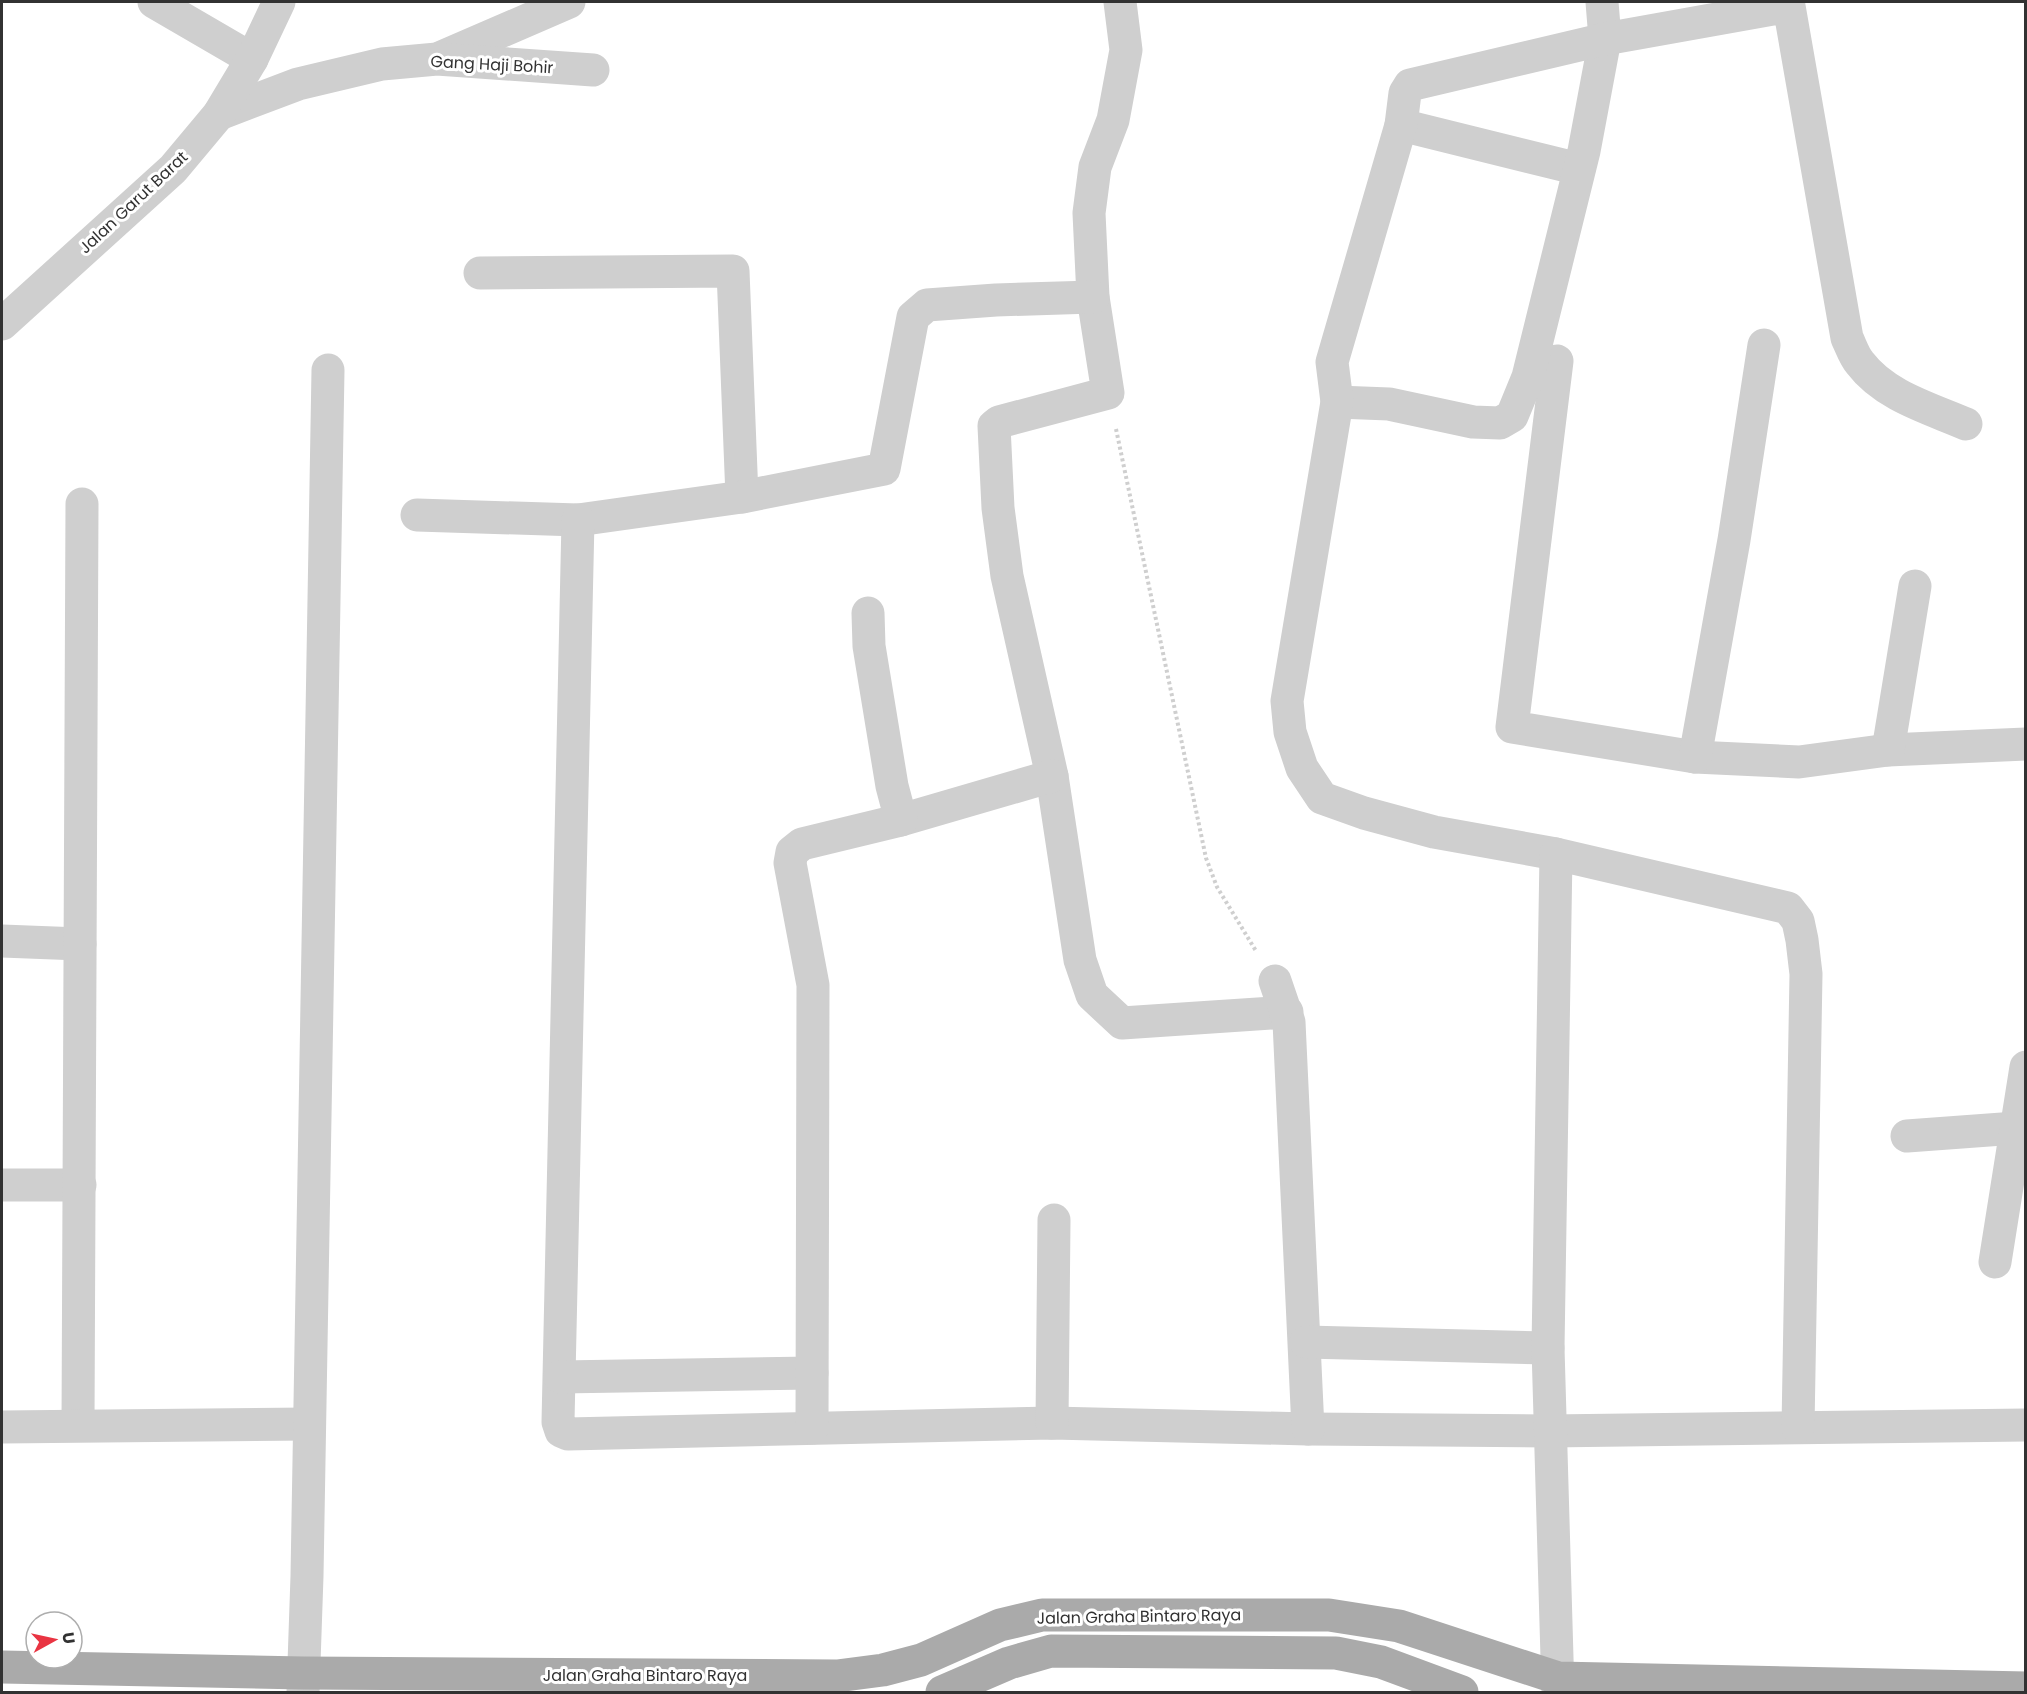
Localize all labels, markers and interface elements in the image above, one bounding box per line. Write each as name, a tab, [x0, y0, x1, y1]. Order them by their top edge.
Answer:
street label: Gang Haji Bohir	[430, 50, 554, 79]
street label: Jalan Garut Barat	[74, 146, 193, 259]
street label: Jalan Graha Bintaro Raya	[1037, 1603, 1241, 1630]
north arrow	[24, 1610, 84, 1670]
text: U	[56, 1631, 81, 1645]
street label: Jalan Graha Bintaro Raya	[543, 1664, 747, 1687]

